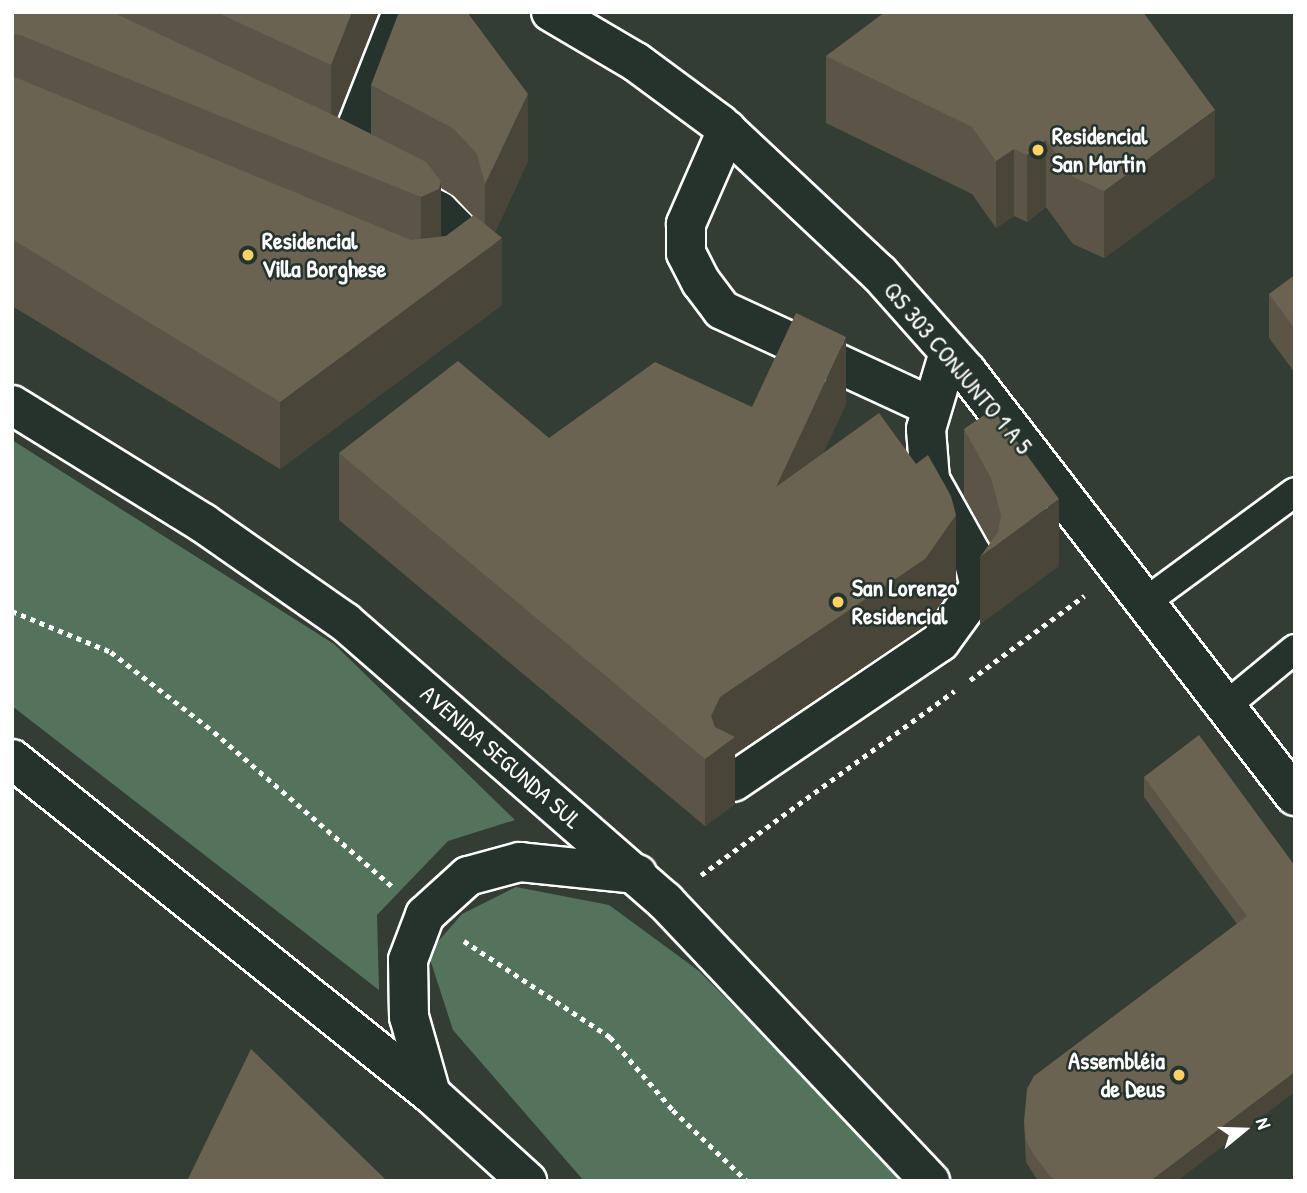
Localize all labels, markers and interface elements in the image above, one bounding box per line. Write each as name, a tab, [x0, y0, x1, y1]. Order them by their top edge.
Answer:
place label: Residencial San Martin	[1052, 122, 1147, 178]
marker: Residencial San Martin	[1030, 142, 1046, 158]
place label: Residencial Villa Borghese	[262, 227, 386, 283]
marker: Residencial Villa Borghese	[240, 247, 256, 263]
street label: QS 303 CONJUNTO 1 A 5	[878, 276, 1038, 460]
place label: San Lorenzo Residencial	[852, 574, 957, 630]
marker: San Lorenzo Residencial	[830, 594, 846, 610]
street label: AVENIDA SEGUNDA SUL	[415, 679, 587, 835]
place label: Assembléia de Deus	[1068, 1047, 1165, 1103]
marker: Assembléia de Deus	[1171, 1067, 1187, 1083]
north arrow	[1209, 1095, 1279, 1165]
text: N	[1250, 1114, 1278, 1132]

